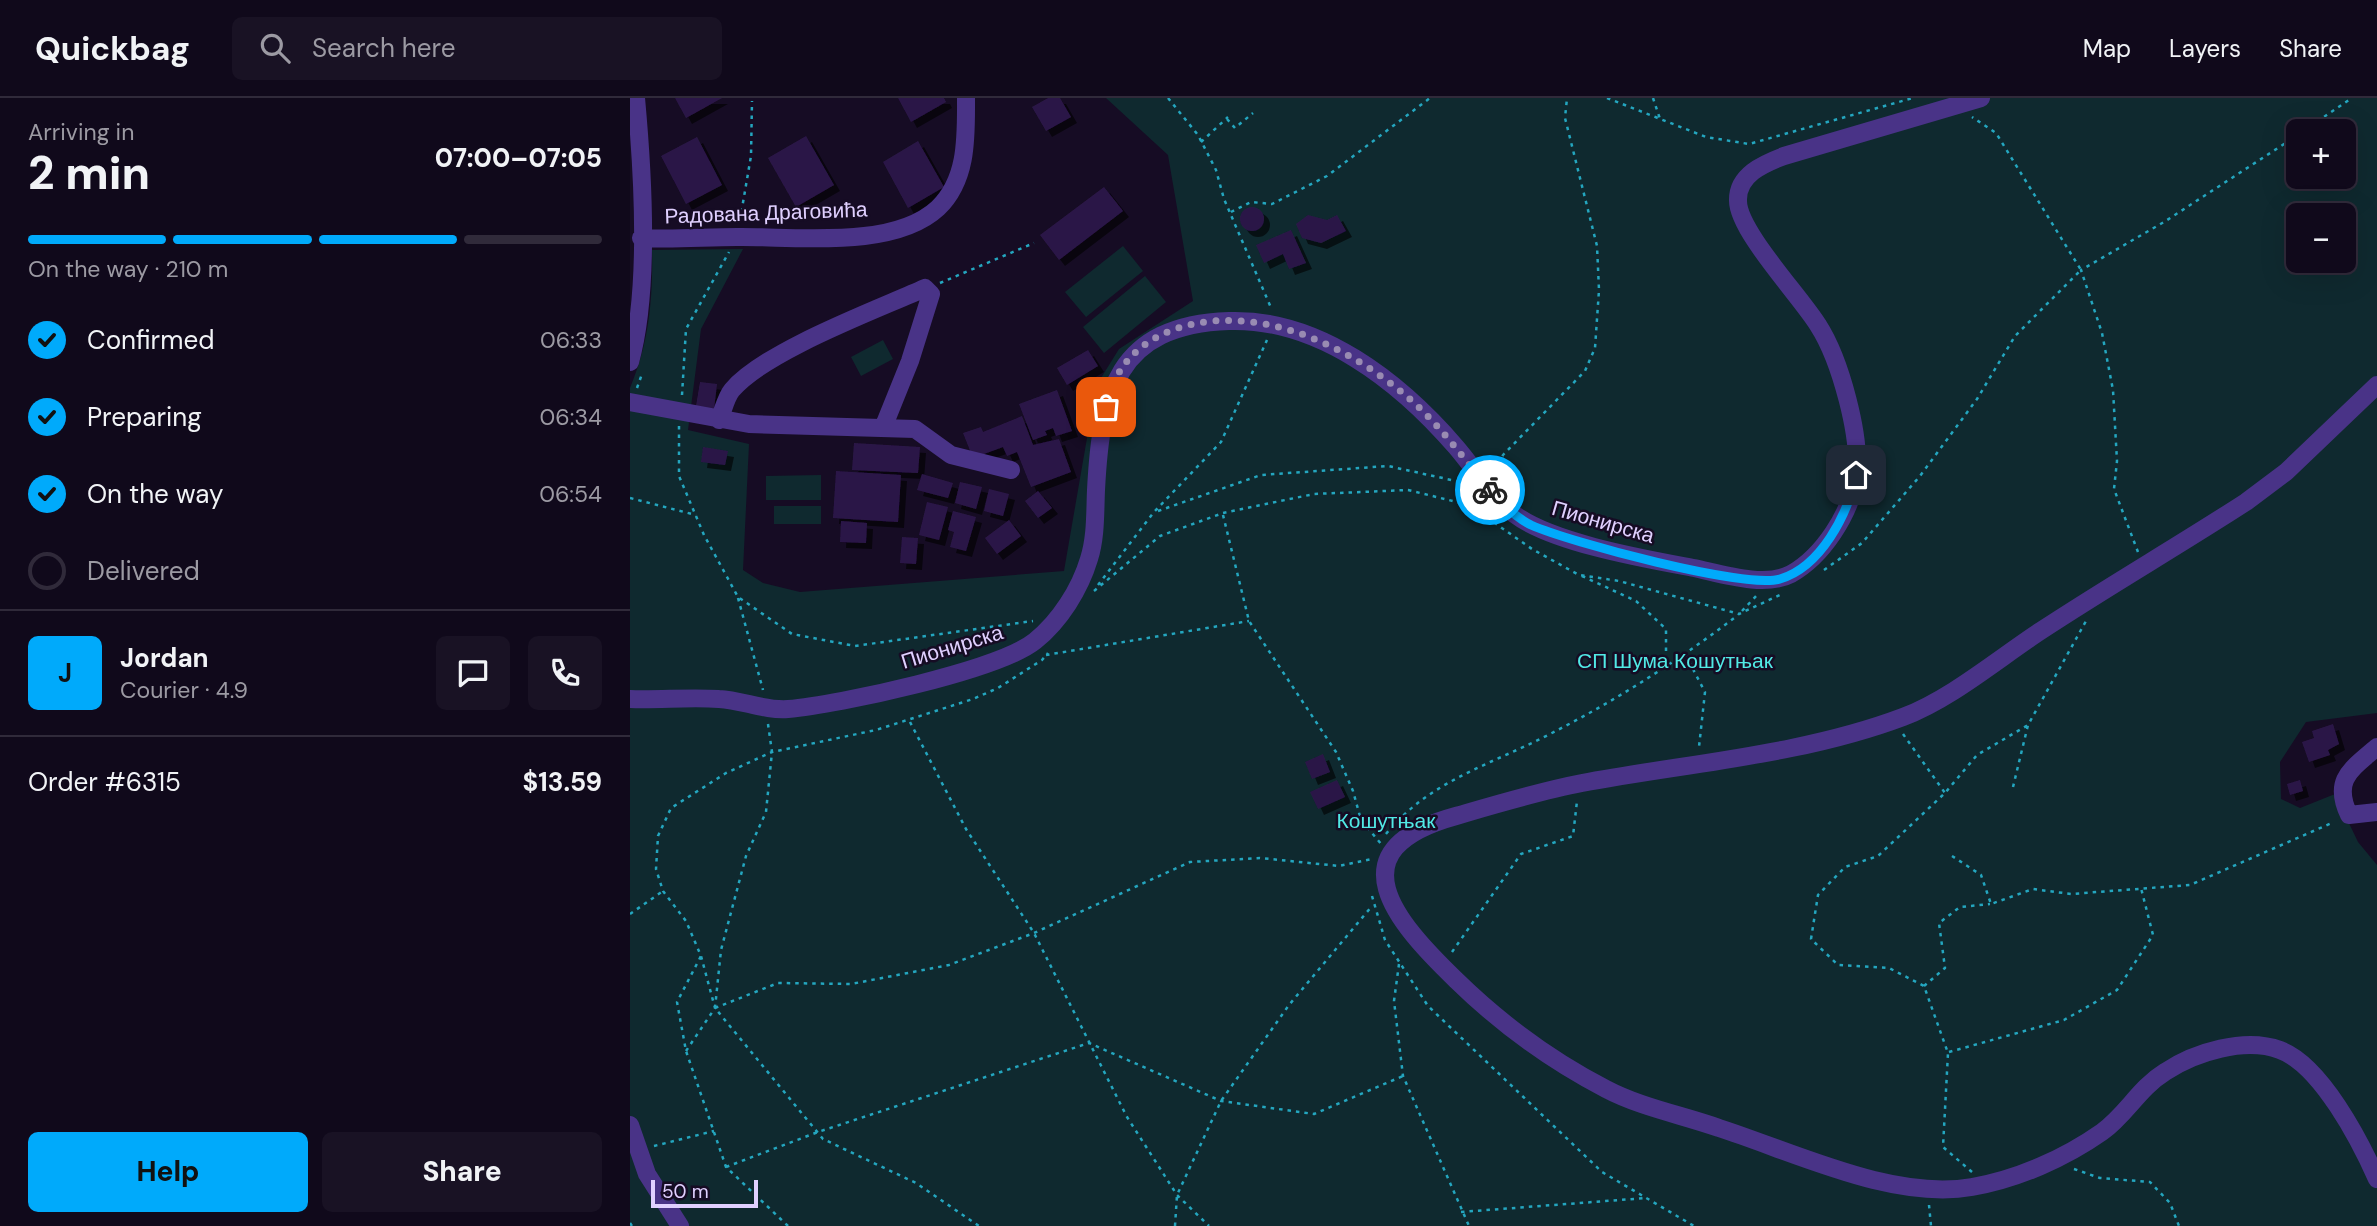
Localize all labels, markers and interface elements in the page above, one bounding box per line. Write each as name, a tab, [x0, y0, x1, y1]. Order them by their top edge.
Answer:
search box	[232, 17, 722, 80]
text: Quickbag	[35, 27, 190, 70]
icon: search	[256, 29, 294, 67]
text: Search here	[312, 31, 455, 65]
text: Map	[2083, 33, 2131, 64]
text: Layers	[2169, 33, 2241, 64]
text: Share	[2279, 33, 2342, 64]
text: Arriving in	[28, 117, 134, 147]
map controls	[2286, 119, 2356, 273]
button: +	[2286, 119, 2356, 189]
text: 07:00–07:05	[435, 141, 602, 175]
text: 2 min	[28, 143, 150, 203]
street label: Радована Драговића	[664, 195, 868, 231]
button: −	[2286, 203, 2356, 273]
text: On the way · 210 m	[28, 254, 228, 284]
icon: check	[28, 321, 66, 359]
text: Confirmed	[87, 323, 214, 357]
text: 06:33	[540, 325, 602, 355]
pin	[1076, 377, 1136, 437]
icon: bag	[1087, 388, 1125, 426]
icon: check	[28, 398, 66, 436]
text: Preparing	[87, 400, 202, 434]
text: 06:34	[540, 402, 602, 432]
pin	[1826, 445, 1886, 505]
courier	[1455, 455, 1525, 525]
icon: home	[1837, 456, 1875, 494]
icon: bike	[1471, 471, 1509, 509]
icon: check	[28, 475, 66, 513]
text: On the way	[87, 477, 223, 511]
text: 06:54	[539, 479, 602, 509]
street label: Пионирска	[1549, 494, 1658, 550]
text: Delivered	[87, 554, 200, 588]
street label: Пионирска	[898, 618, 1007, 676]
button: chat	[436, 636, 510, 710]
button: phone	[528, 636, 602, 710]
text: Jordan	[120, 641, 209, 675]
park label: СП Шума Кошутњак	[1577, 647, 1774, 675]
text: J	[58, 656, 72, 690]
text: Courier · 4.9	[120, 675, 248, 705]
text: Order #6315	[28, 765, 181, 799]
text: $13.59	[523, 765, 602, 799]
park label: Кошутњак	[1337, 807, 1436, 835]
button: Help	[28, 1132, 308, 1212]
button: Share	[322, 1132, 602, 1212]
scale bar	[651, 1177, 758, 1209]
text: 50 m	[662, 1179, 709, 1204]

